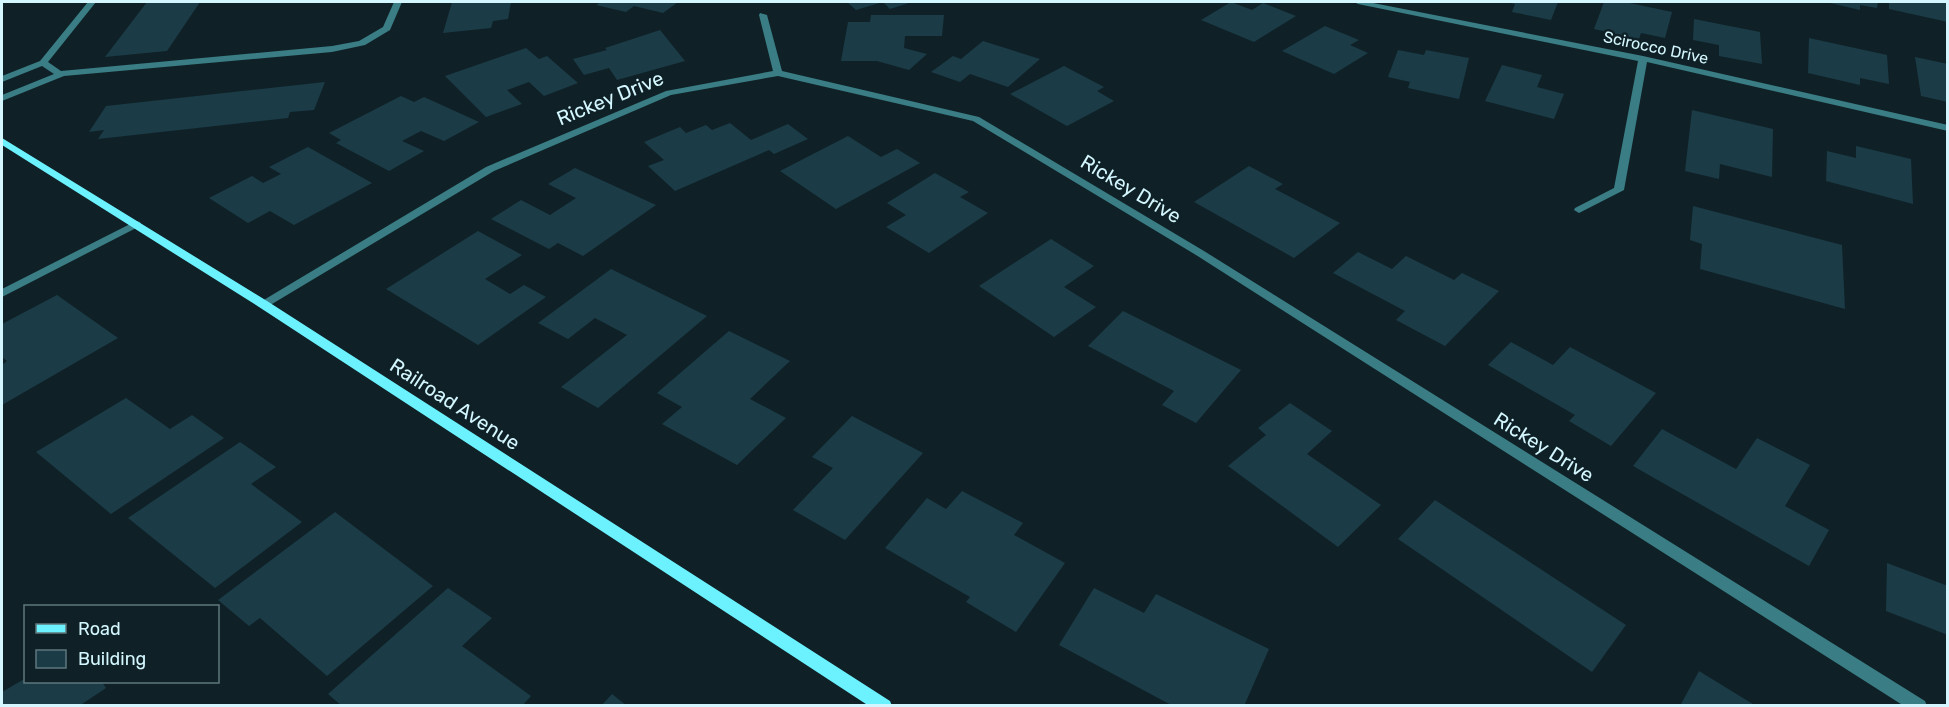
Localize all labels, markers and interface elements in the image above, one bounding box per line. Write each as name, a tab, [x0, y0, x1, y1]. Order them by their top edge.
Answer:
street label: Scirocco Drive	[1602, 27, 1710, 68]
street label: Rickey Drive	[553, 66, 667, 130]
street label: Rickey Drive	[1076, 150, 1186, 228]
street label: Railroad Avenue	[386, 353, 524, 455]
street label: Rickey Drive	[1490, 407, 1598, 487]
legend	[24, 605, 219, 683]
text: Road	[78, 618, 121, 640]
text: Building	[78, 648, 146, 670]

